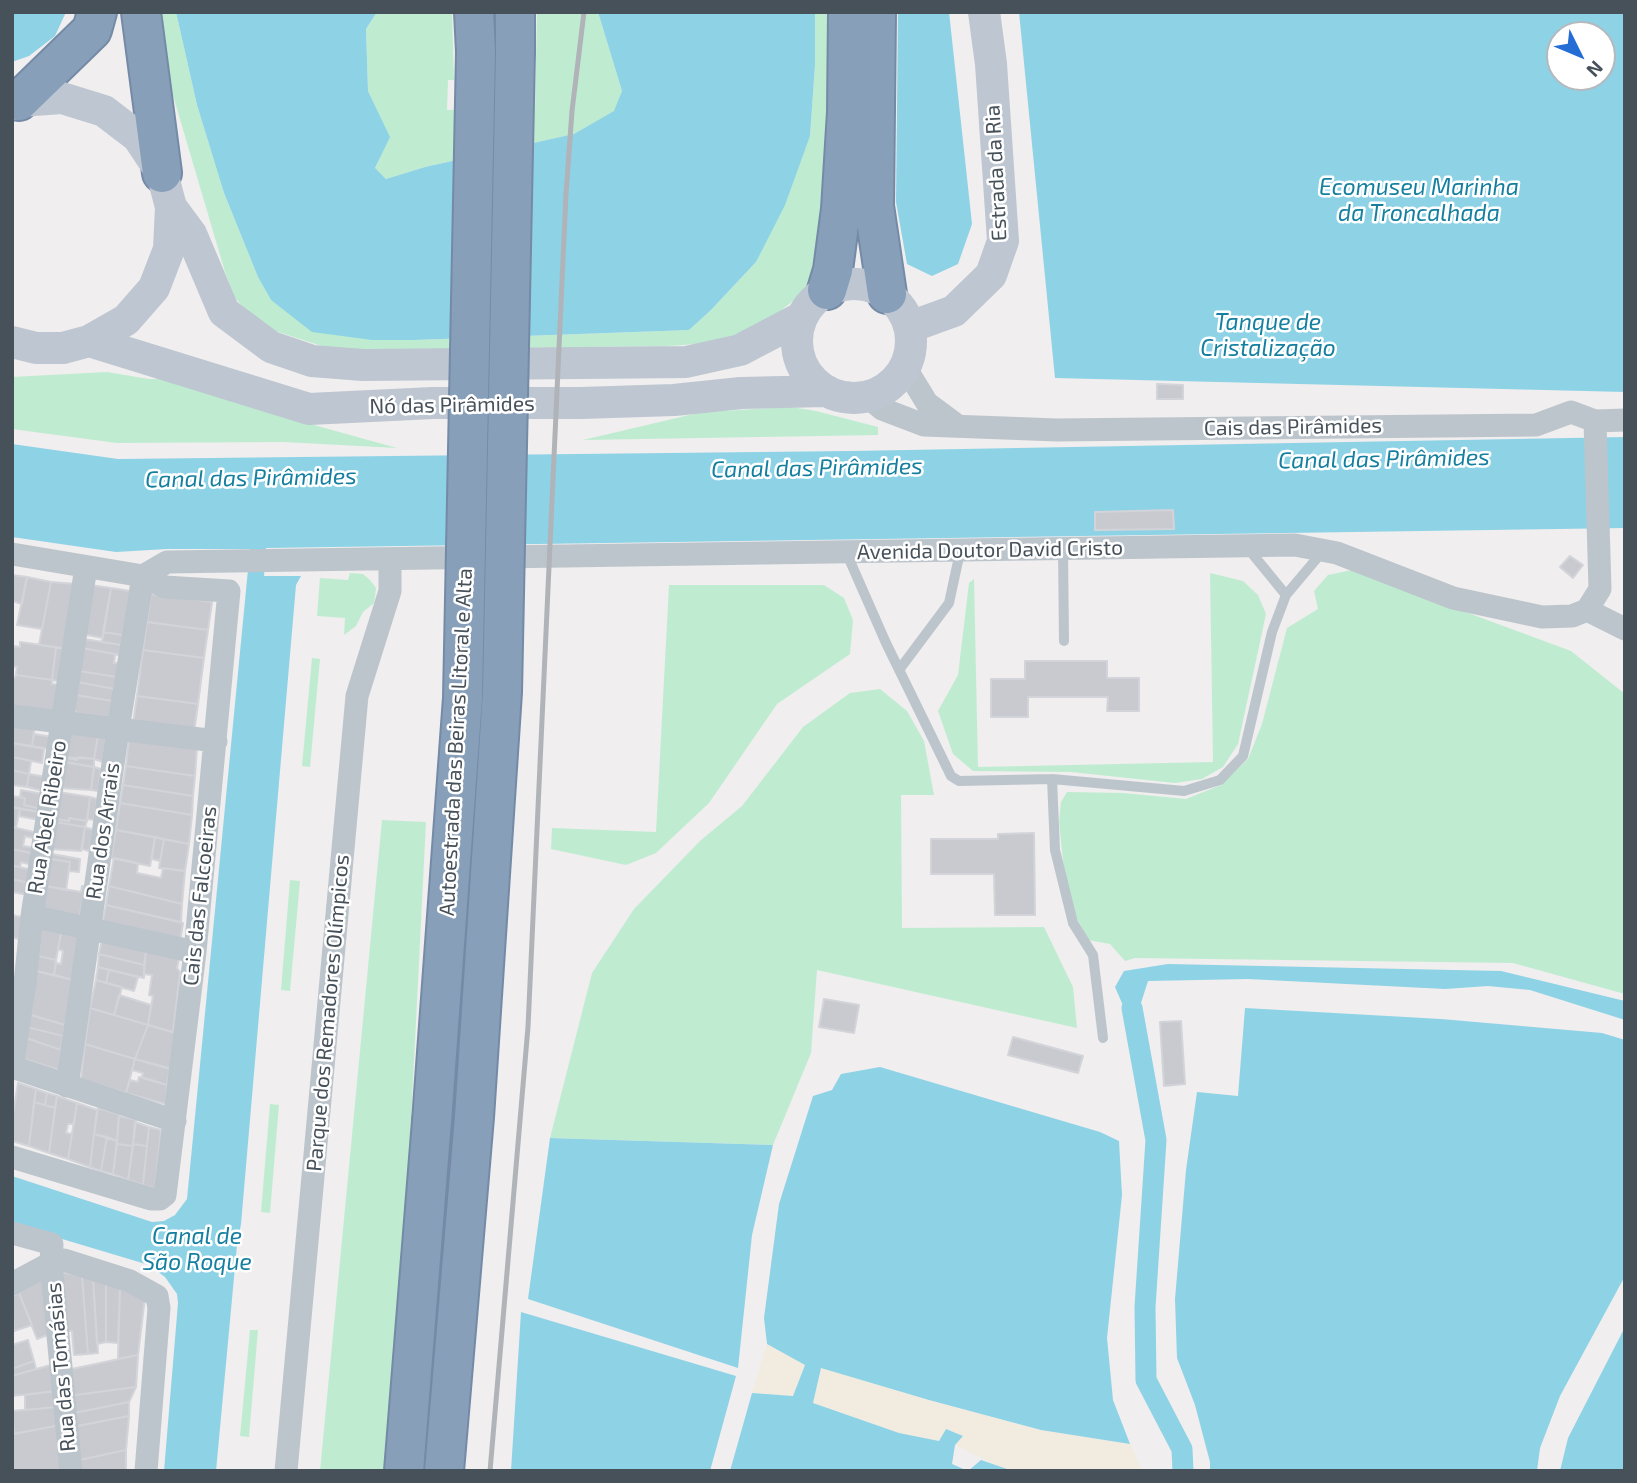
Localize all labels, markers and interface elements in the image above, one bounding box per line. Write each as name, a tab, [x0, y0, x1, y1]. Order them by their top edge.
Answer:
north arrow	[1546, 21, 1616, 91]
text: N	[1582, 56, 1608, 82]
street label: Estrada da Ria	[980, 104, 1012, 242]
water label: Ecomuseu Marinha da Troncalhada	[1319, 173, 1519, 227]
water label: Tanque de Cristalização	[1200, 308, 1336, 362]
street label: Nó das Pirâmides	[369, 391, 535, 419]
street label: Cais das Pirâmides	[1204, 413, 1382, 441]
water label: Canal das Pirâmides	[1278, 443, 1490, 475]
water label: Canal das Pirâmides	[711, 452, 923, 484]
water label: Canal das Pirâmides	[145, 462, 357, 494]
street label: Avenida Doutor David Cristo	[857, 535, 1123, 565]
street label: Autoestrada das Beiras Litoral e Alta	[434, 567, 478, 917]
street label: Rua Abel Ribeiro	[22, 738, 72, 896]
street label: Rua dos Arrais	[81, 761, 125, 901]
street label: Cais das Falcoeiras	[178, 805, 222, 987]
street label: Parque dos Remadores Olímpicos	[302, 853, 354, 1173]
water label: Canal de São Roque	[142, 1222, 252, 1276]
street label: Rua das Tomásias	[41, 1281, 81, 1453]

